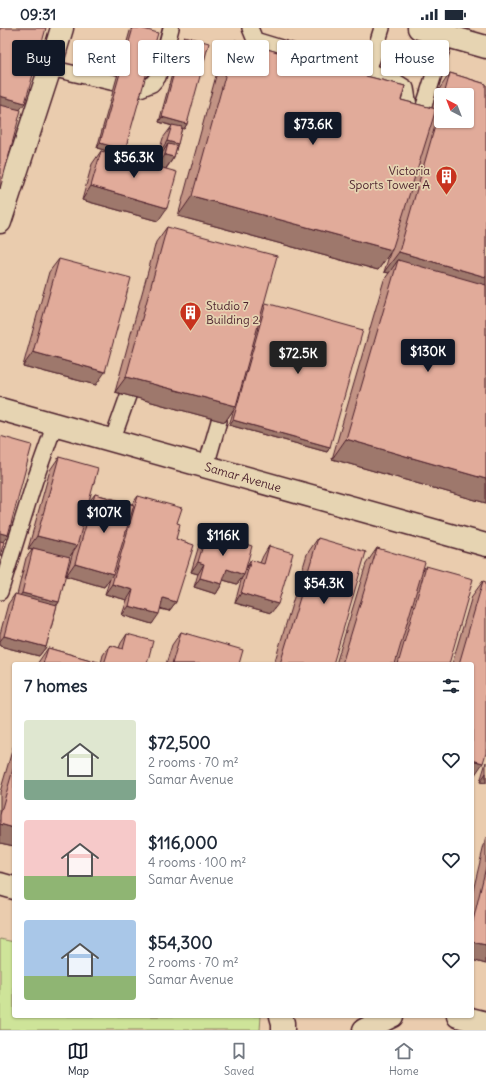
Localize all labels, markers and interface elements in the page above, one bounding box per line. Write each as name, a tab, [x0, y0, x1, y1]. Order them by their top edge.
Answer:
text: 09:31	[20, 5, 56, 24]
chip: Buy	[12, 40, 65, 76]
chip: Rent	[73, 40, 130, 76]
chip: Filters	[138, 40, 204, 76]
chip: New	[212, 40, 269, 76]
chip: Apartment	[277, 40, 373, 76]
chip: House	[381, 40, 449, 76]
north arrow	[434, 88, 474, 128]
map controls	[434, 88, 474, 128]
pin: $73.6K	[280, 112, 346, 146]
text: $73.6K	[293, 116, 333, 133]
pin: $56.3K	[101, 145, 167, 179]
text: $56.3K	[114, 149, 154, 166]
place label: Victoria Sports Tower A	[349, 163, 430, 192]
building icon: Victoria Sports Tower A	[433, 164, 459, 197]
place label: Studio 7 Building 2	[206, 298, 259, 327]
building icon: Studio 7 Building 2	[177, 299, 203, 332]
pin: $130K	[400, 339, 456, 373]
pin: $72.5K	[265, 341, 331, 375]
text: $130K	[410, 343, 446, 360]
text: $72.5K	[279, 345, 317, 362]
street label: Samar Avenue	[203, 459, 283, 495]
pin: $107K	[76, 500, 132, 534]
text: $107K	[87, 504, 121, 521]
pin: $116K	[195, 523, 251, 557]
text: $116K	[207, 527, 239, 544]
pin: $54.3K	[291, 571, 357, 605]
text: $54.3K	[304, 575, 344, 592]
text: 7 homes	[24, 675, 88, 697]
icon: filters	[440, 675, 462, 697]
text: $72,500	[148, 732, 211, 754]
icon: home	[56, 736, 104, 784]
icon: heart	[440, 749, 462, 771]
text: 2 rooms · 70 m²	[148, 754, 239, 771]
text: Samar Avenue	[148, 771, 233, 788]
text: $116,000	[148, 832, 218, 854]
icon: home	[56, 836, 104, 884]
icon: heart	[440, 849, 462, 871]
text: 4 rooms · 100 m²	[148, 854, 246, 871]
text: Samar Avenue	[148, 871, 233, 888]
text: $54,300	[148, 932, 213, 954]
icon: home	[56, 936, 104, 984]
icon: heart	[440, 949, 462, 971]
text: 2 rooms · 70 m²	[148, 954, 239, 971]
text: Samar Avenue	[148, 971, 233, 988]
tab: Map	[67, 1040, 89, 1078]
tab: Saved	[224, 1040, 254, 1078]
tab: Home	[389, 1040, 419, 1078]

